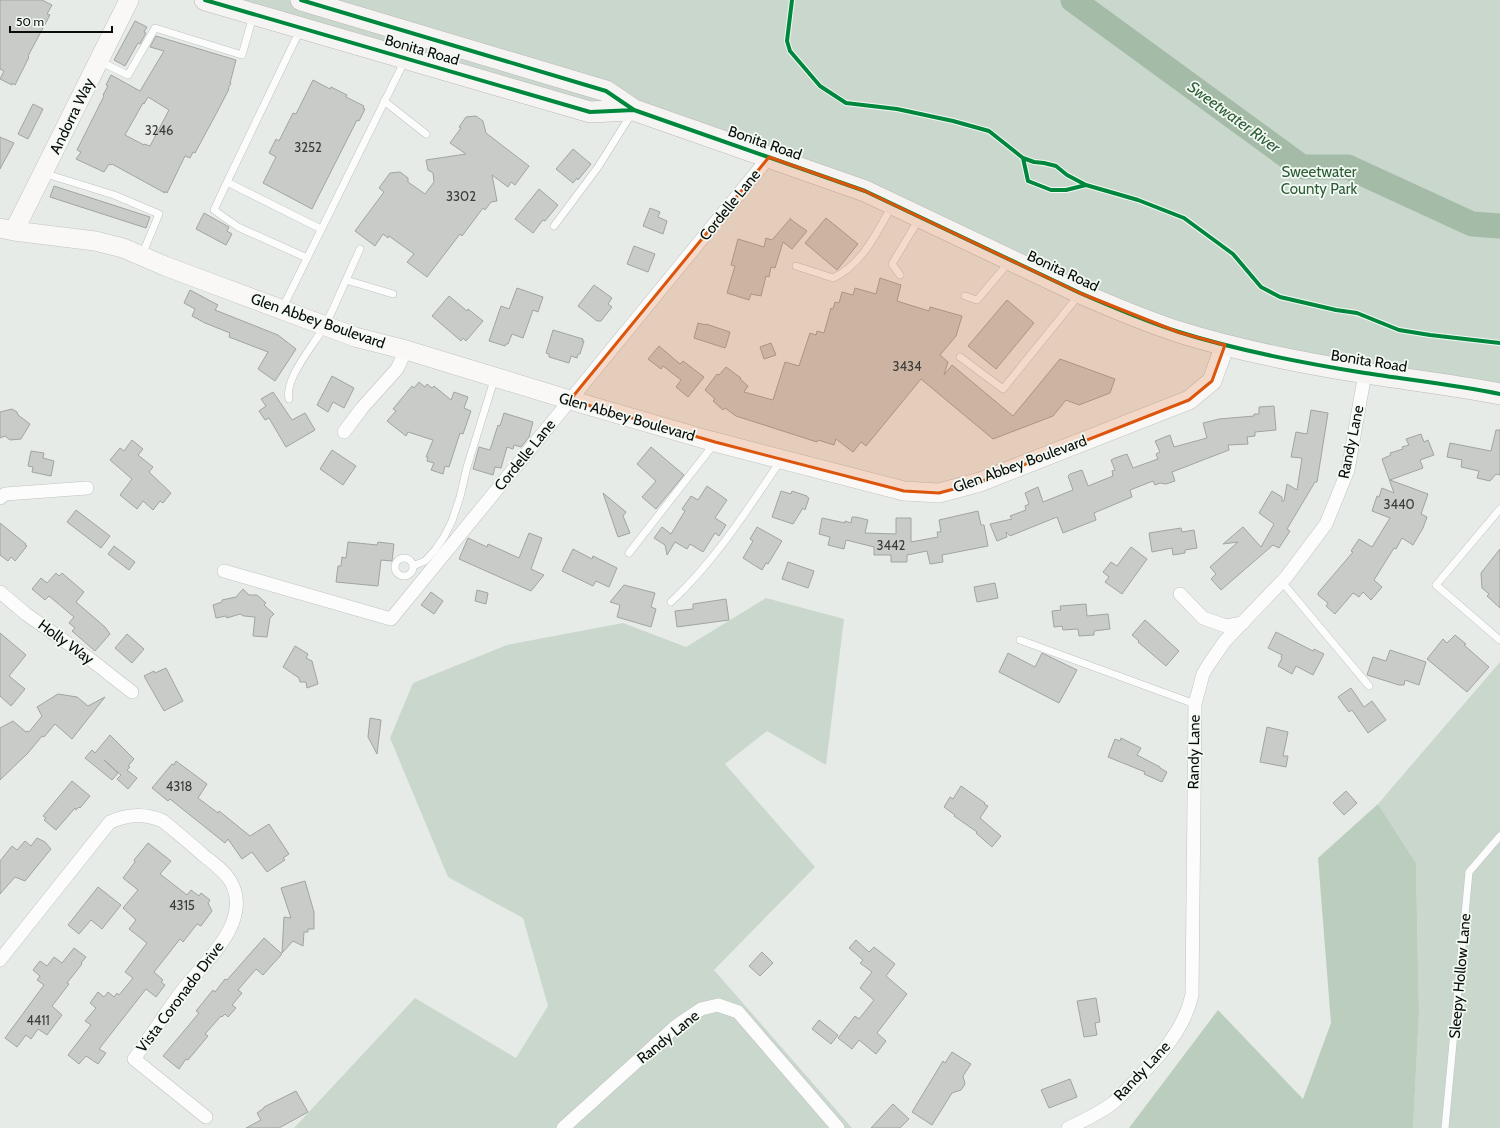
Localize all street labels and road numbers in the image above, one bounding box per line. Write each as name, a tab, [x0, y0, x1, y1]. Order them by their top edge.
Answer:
street label: Bonita Road	[383, 31, 461, 69]
street label: Andorra Way	[46, 75, 98, 157]
street label: Bonita Road	[726, 122, 804, 164]
street label: Cordelle Lane	[696, 165, 764, 244]
street label: Bonita Road	[1024, 247, 1102, 295]
street label: Glen Abbey Boulevard	[248, 290, 388, 352]
street label: Bonita Road	[1330, 346, 1408, 376]
street label: Glen Abbey Boulevard	[557, 389, 697, 445]
street label: Randy Lane	[1334, 403, 1368, 480]
street label: Cordelle Lane	[491, 415, 559, 494]
street label: Glen Abbey Boulevard	[951, 431, 1089, 497]
street label: Holly Way	[35, 616, 98, 669]
street label: Randy Lane	[1184, 714, 1204, 789]
street label: Sleepy Hollow Lane	[1446, 912, 1474, 1039]
street label: Vista Coronado Drive	[132, 938, 228, 1056]
street label: Randy Lane	[633, 1006, 703, 1067]
street label: Randy Lane	[1110, 1037, 1174, 1104]

